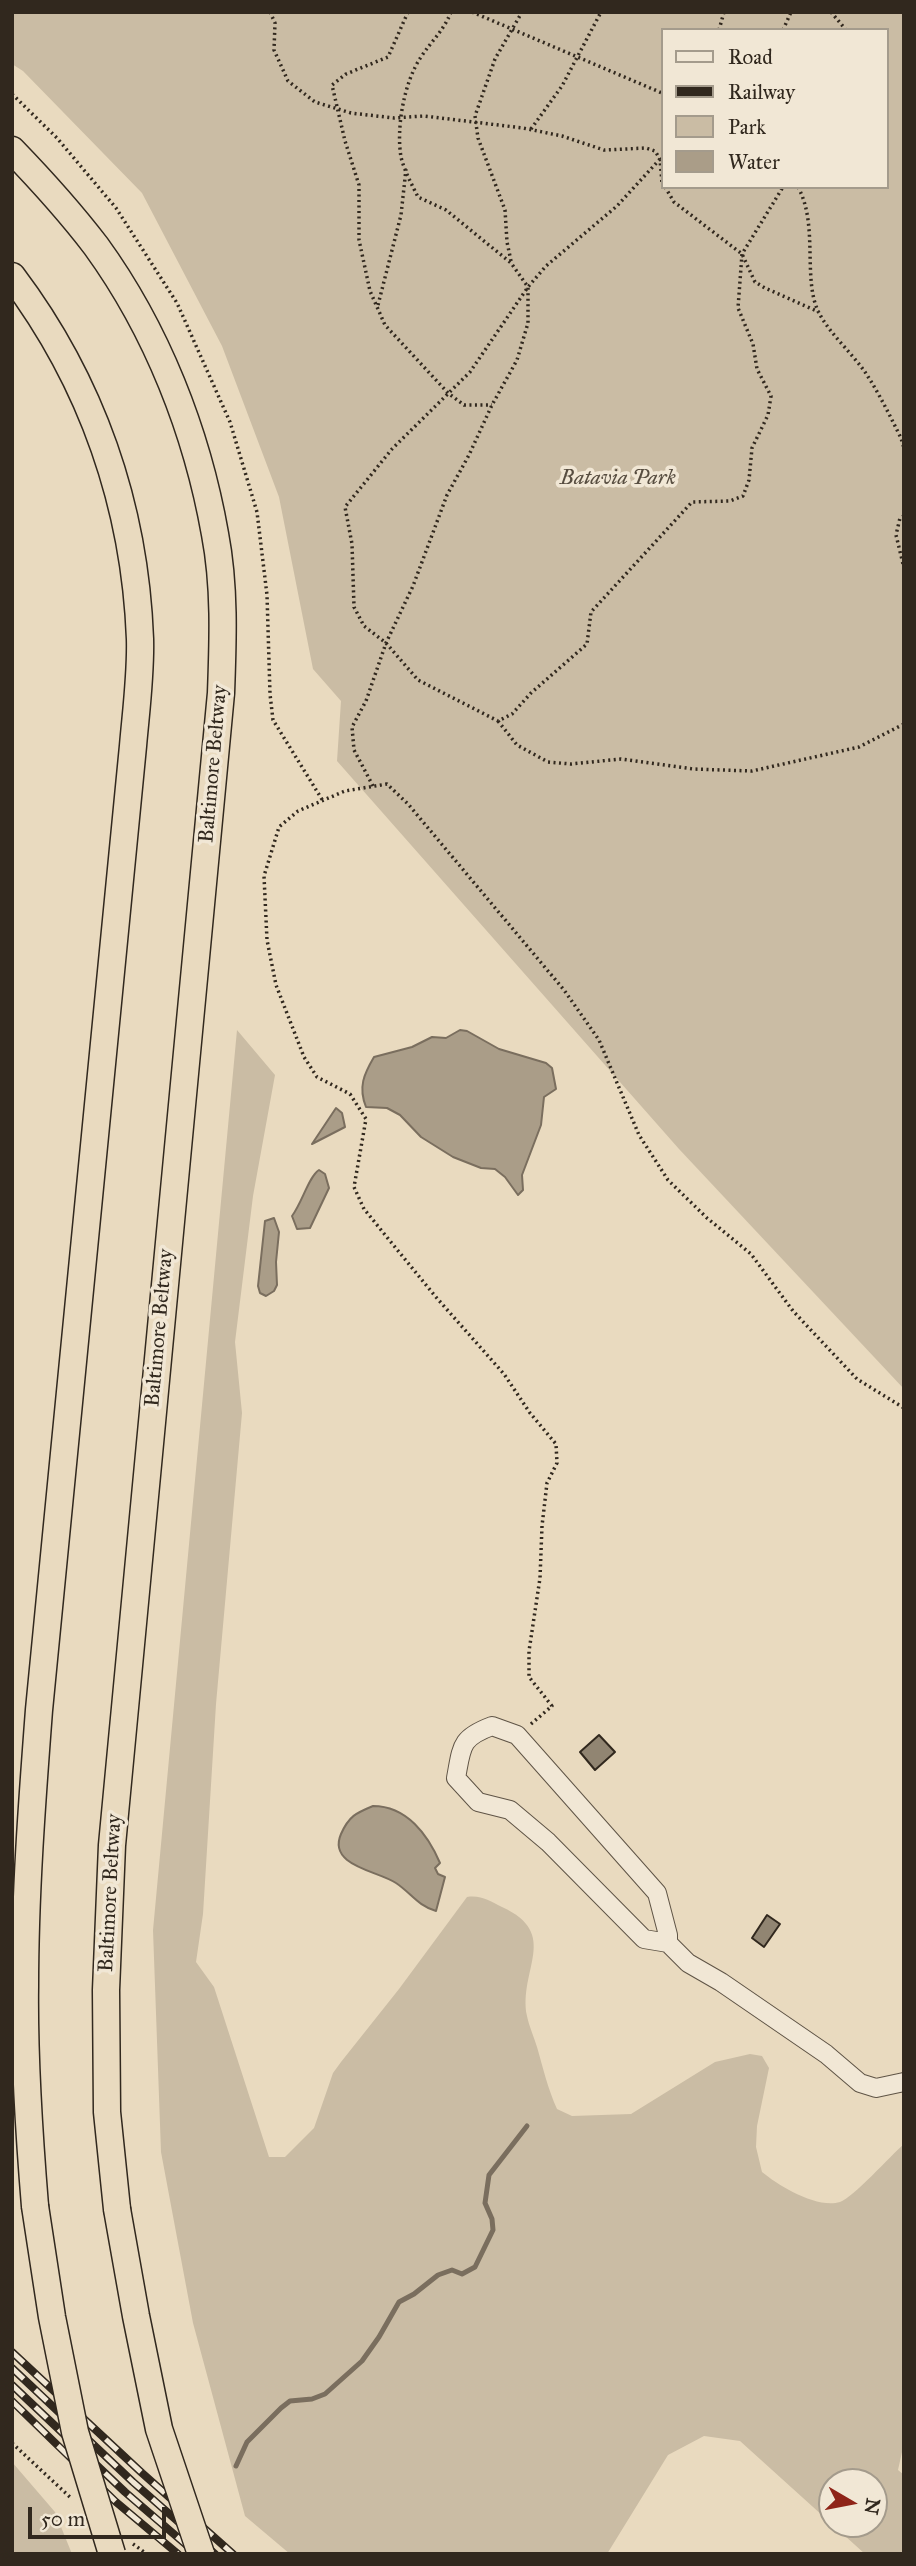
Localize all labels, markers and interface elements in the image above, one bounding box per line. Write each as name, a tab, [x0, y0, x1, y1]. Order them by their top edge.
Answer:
legend	[660, 28, 888, 189]
text: Road	[728, 44, 773, 70]
text: Railway	[728, 79, 795, 105]
text: Park	[728, 114, 766, 140]
text: Water	[728, 149, 780, 175]
park label: Batavia Park	[560, 466, 676, 492]
street label: Baltimore Beltway	[195, 684, 233, 844]
street label: Baltimore Beltway	[141, 1248, 179, 1408]
street label: Baltimore Beltway	[94, 1813, 128, 1973]
north arrow	[818, 2468, 888, 2538]
scale bar	[32, 2492, 170, 2536]
text: N	[859, 2496, 885, 2516]
text: 50 m	[41, 2506, 85, 2532]

